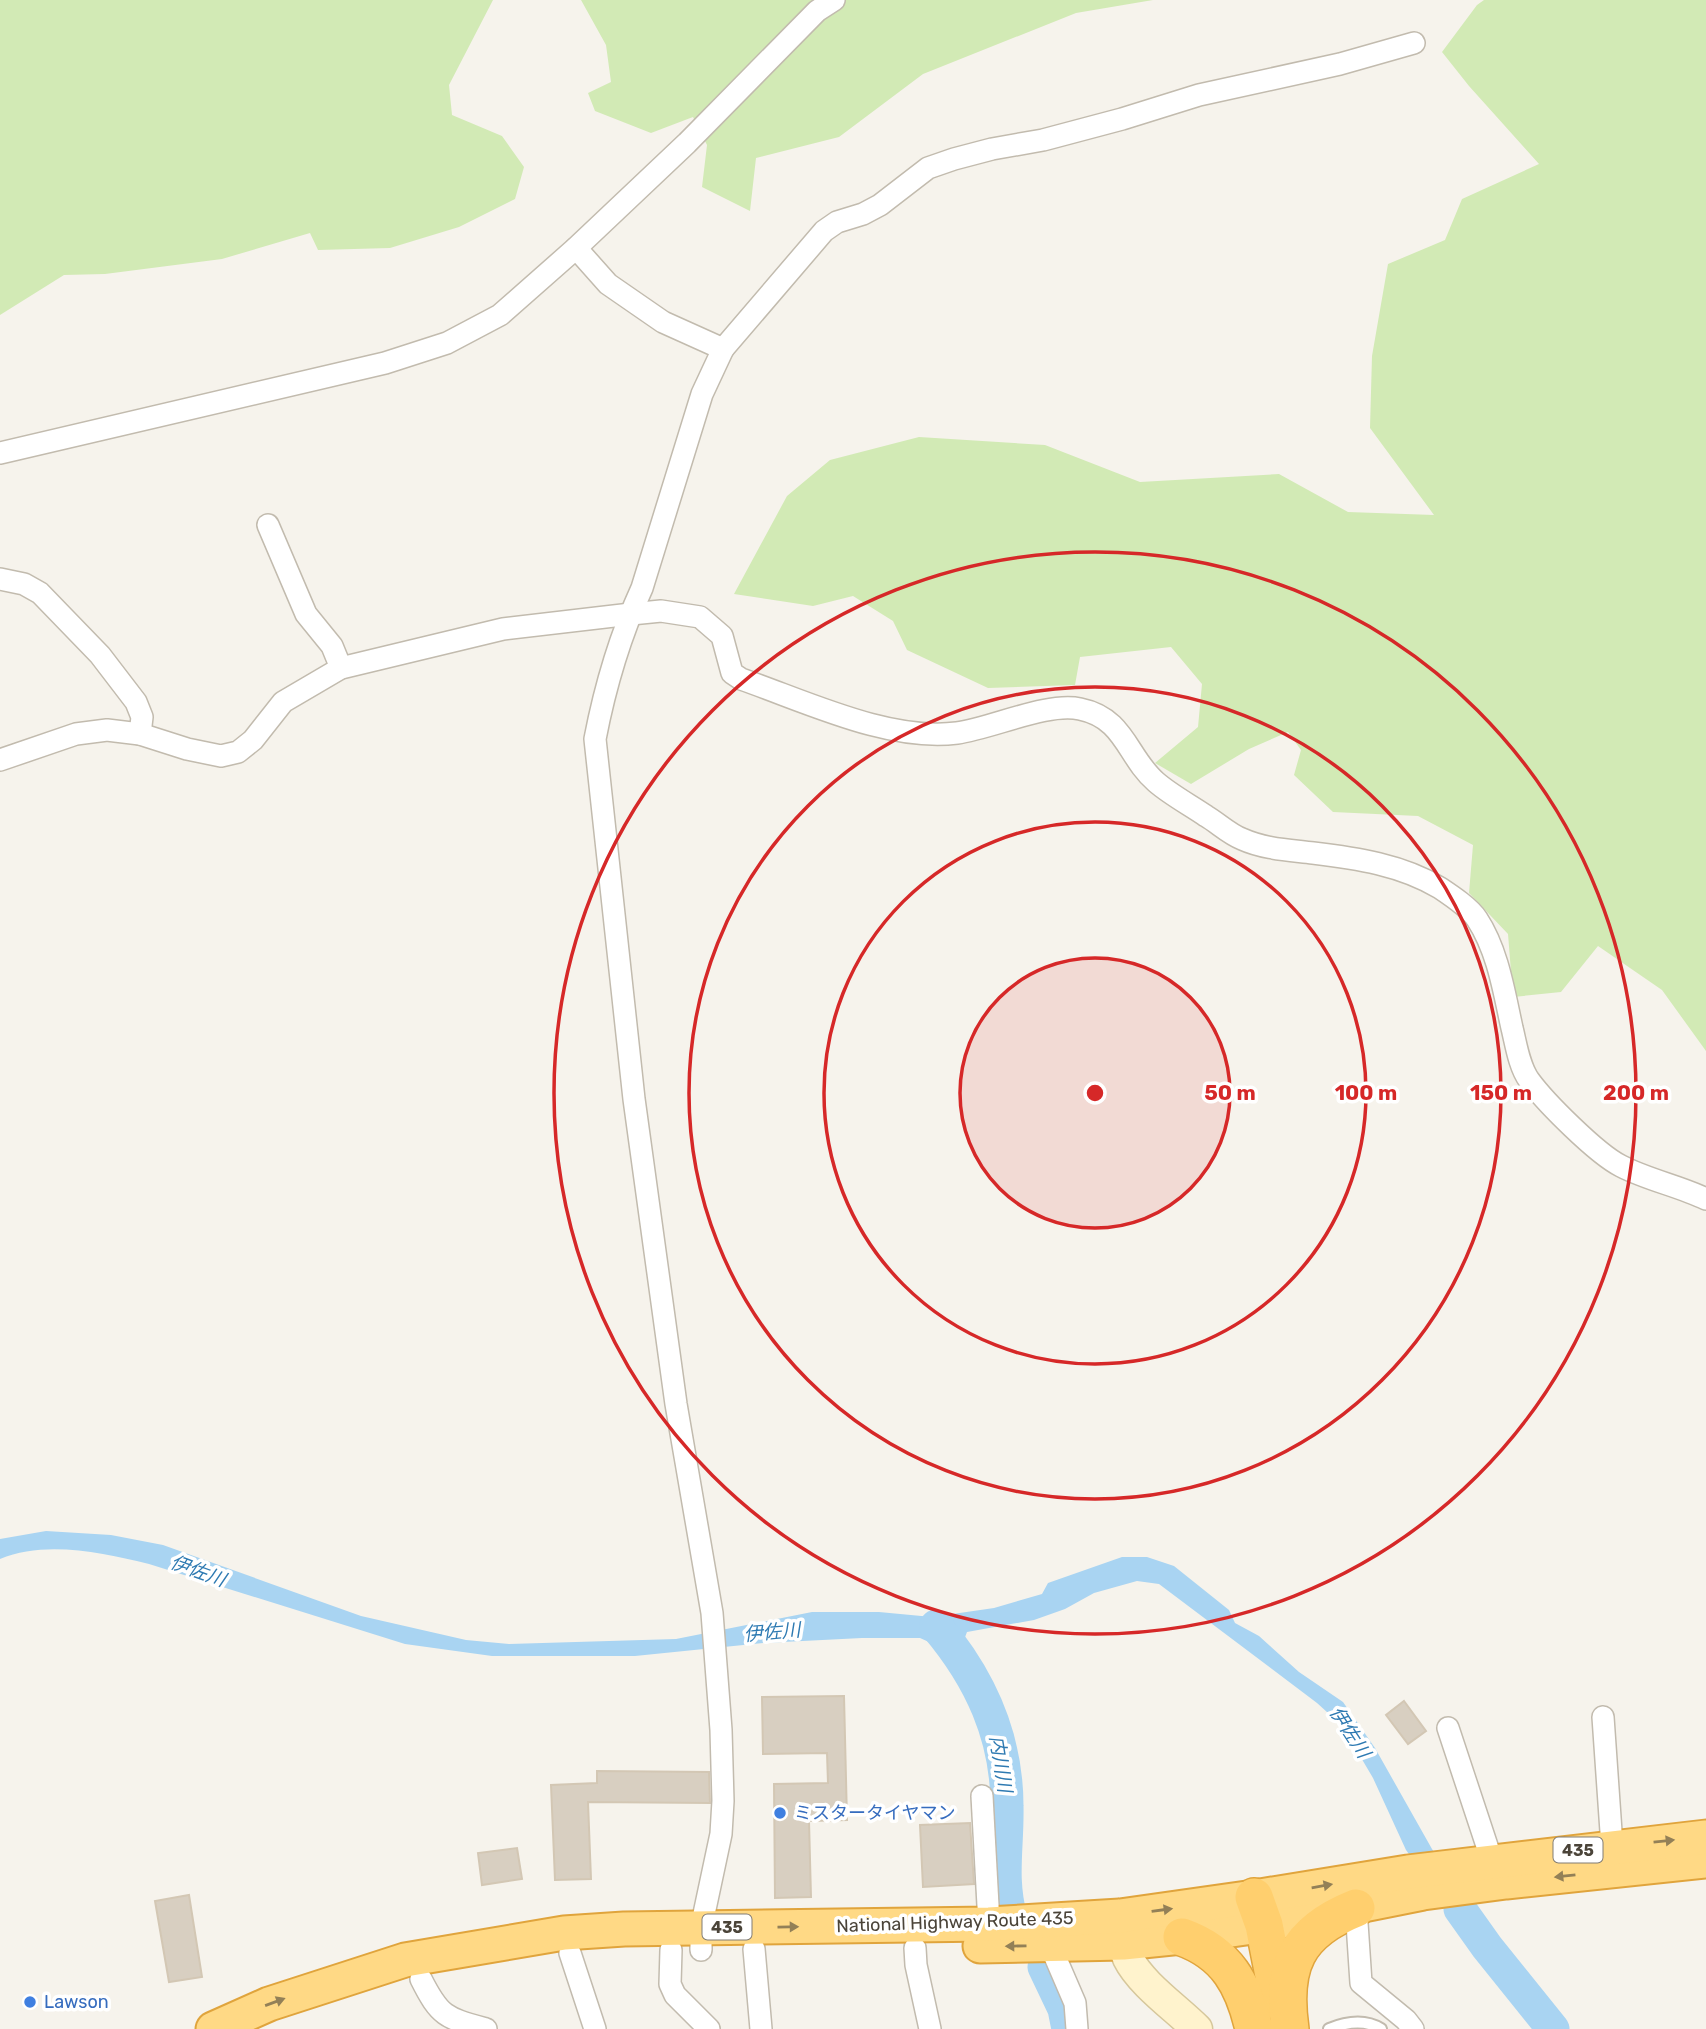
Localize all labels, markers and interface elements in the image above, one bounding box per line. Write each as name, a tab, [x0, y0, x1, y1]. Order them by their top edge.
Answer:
text: 50 m	[1204, 1080, 1256, 1105]
text: 100 m	[1335, 1080, 1397, 1105]
text: 150 m	[1470, 1080, 1532, 1105]
text: 200 m	[1603, 1080, 1669, 1105]
centre of rings	[1083, 1081, 1107, 1105]
water label: 伊佐川	[167, 1550, 231, 1592]
water label: 伊佐川	[743, 1618, 803, 1646]
water label: 伊佐川	[1325, 1702, 1376, 1764]
water label: 内川川	[985, 1734, 1017, 1796]
place label: ミスタータイヤマン	[794, 1802, 955, 1824]
marker: ミスタータイヤマン	[772, 1805, 788, 1821]
one-way arrow	[1653, 1835, 1675, 1846]
road number: 435	[1554, 1838, 1602, 1862]
one-way arrow	[1554, 1870, 1576, 1881]
one-way arrow	[1311, 1880, 1333, 1891]
one-way arrow	[1151, 1904, 1173, 1915]
street label: National Highway Route 435	[836, 1907, 1074, 1937]
road number: 435	[702, 1914, 752, 1940]
one-way arrow	[777, 1921, 799, 1933]
one-way arrow	[1004, 1940, 1026, 1951]
place label: Lawson	[44, 1991, 109, 2013]
marker: Lawson	[22, 1994, 38, 2010]
one-way arrow	[265, 1996, 286, 2007]

